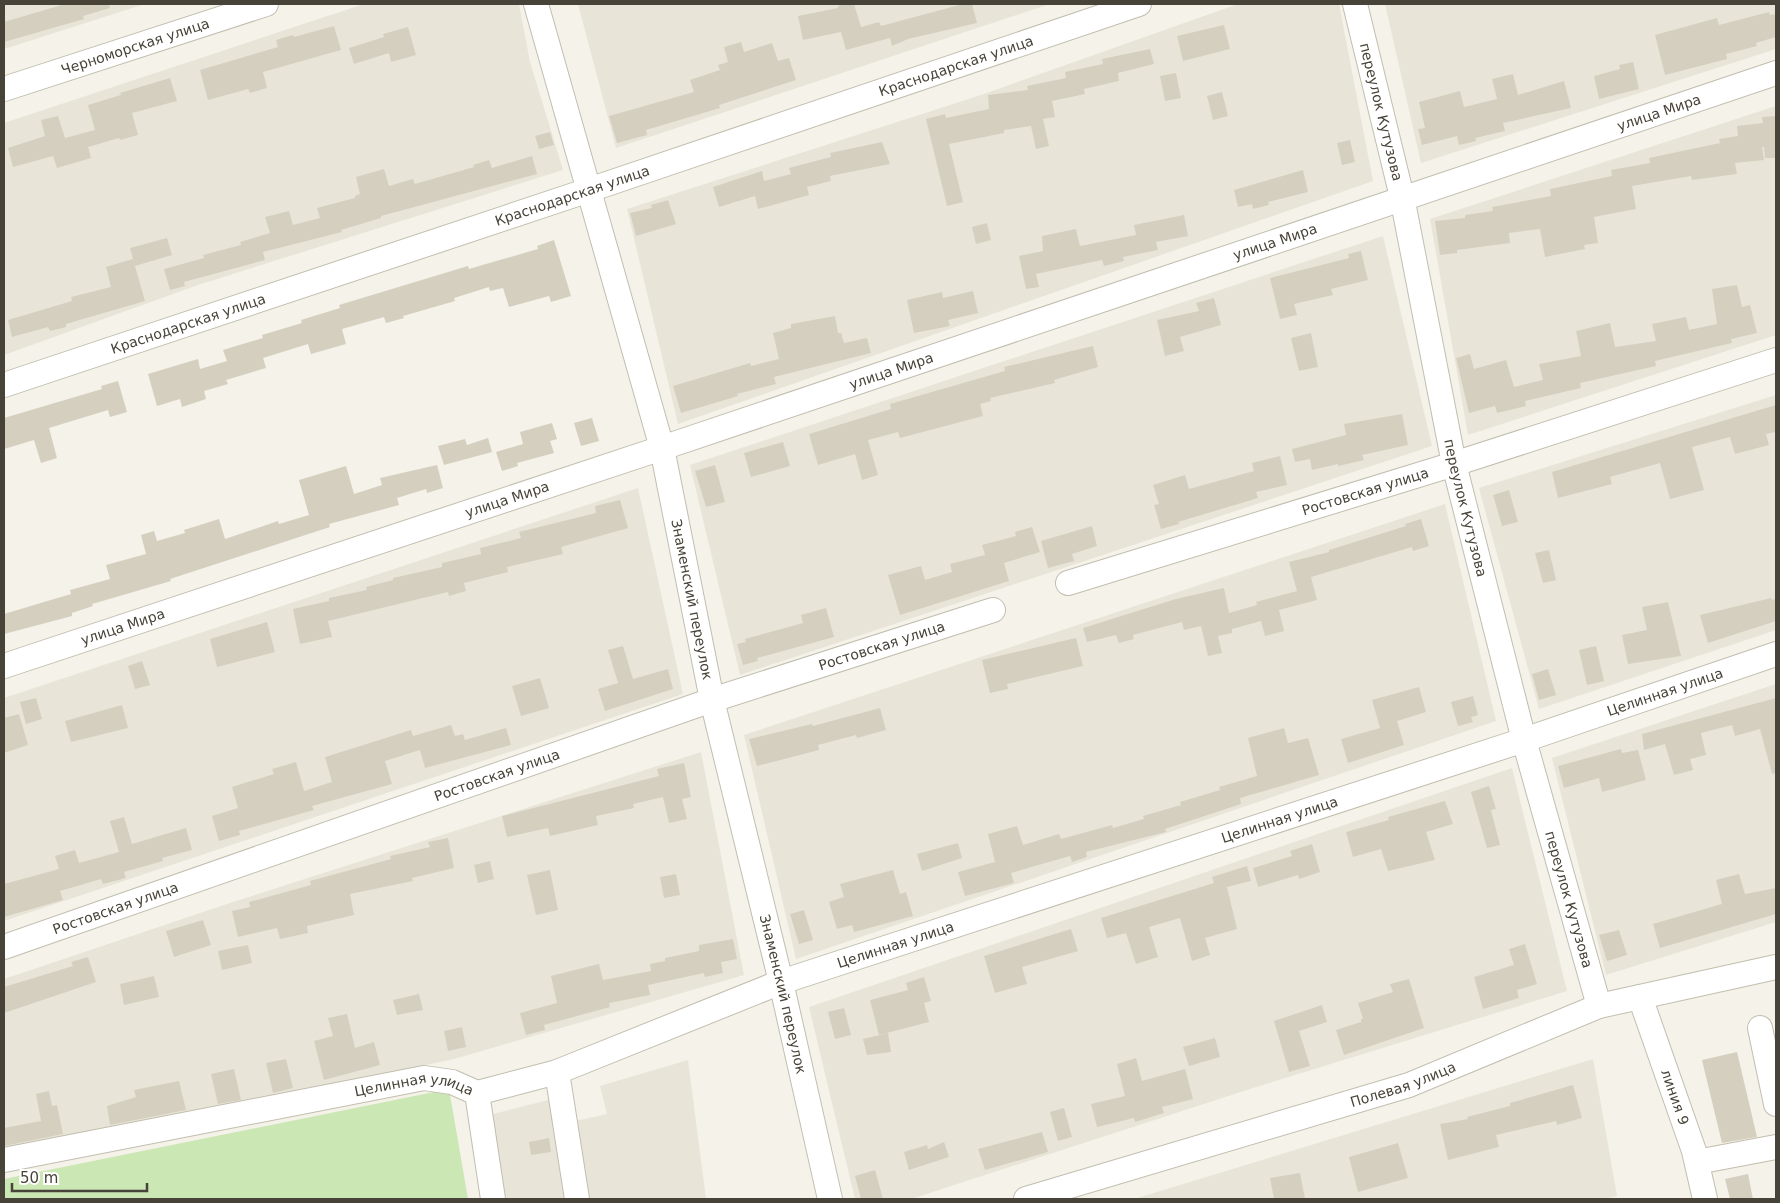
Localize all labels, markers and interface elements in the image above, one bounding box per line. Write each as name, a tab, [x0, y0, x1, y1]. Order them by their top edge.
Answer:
street label: Черноморская улица	[59, 15, 211, 78]
street label: Краснодарская улица	[877, 32, 1035, 99]
street label: переулок Кутузова	[1357, 41, 1406, 183]
street label: улица Мира	[1615, 91, 1703, 134]
street label: Краснодарская улица	[493, 162, 652, 229]
street label: улица Мира	[1231, 220, 1319, 263]
street label: Краснодарская улица	[109, 290, 267, 357]
street label: улица Мира	[847, 349, 935, 392]
street label: переулок Кутузова	[1441, 437, 1490, 579]
street label: Ростовская улица	[1300, 464, 1431, 518]
street label: улица Мира	[463, 478, 551, 521]
street label: Знаменский переулок	[668, 518, 716, 681]
street label: улица Мира	[79, 605, 167, 648]
street label: Ростовская улица	[816, 618, 947, 673]
street label: Целинная улица	[1605, 665, 1725, 719]
street label: Ростовская улица	[432, 746, 562, 804]
street label: Целинная улица	[1219, 793, 1340, 846]
street label: переулок Кутузова	[1542, 829, 1596, 970]
street label: Ростовская улица	[51, 879, 180, 937]
street label: Знаменский переулок	[757, 913, 810, 1075]
street label: Целинная улица	[835, 918, 956, 971]
street label: Полевая улица	[1348, 1058, 1458, 1110]
street label: линия 9	[1658, 1067, 1692, 1127]
street label: Целинная улица	[353, 1070, 476, 1099]
scale bar	[12, 1160, 148, 1192]
text: 50 m	[20, 1169, 58, 1187]

